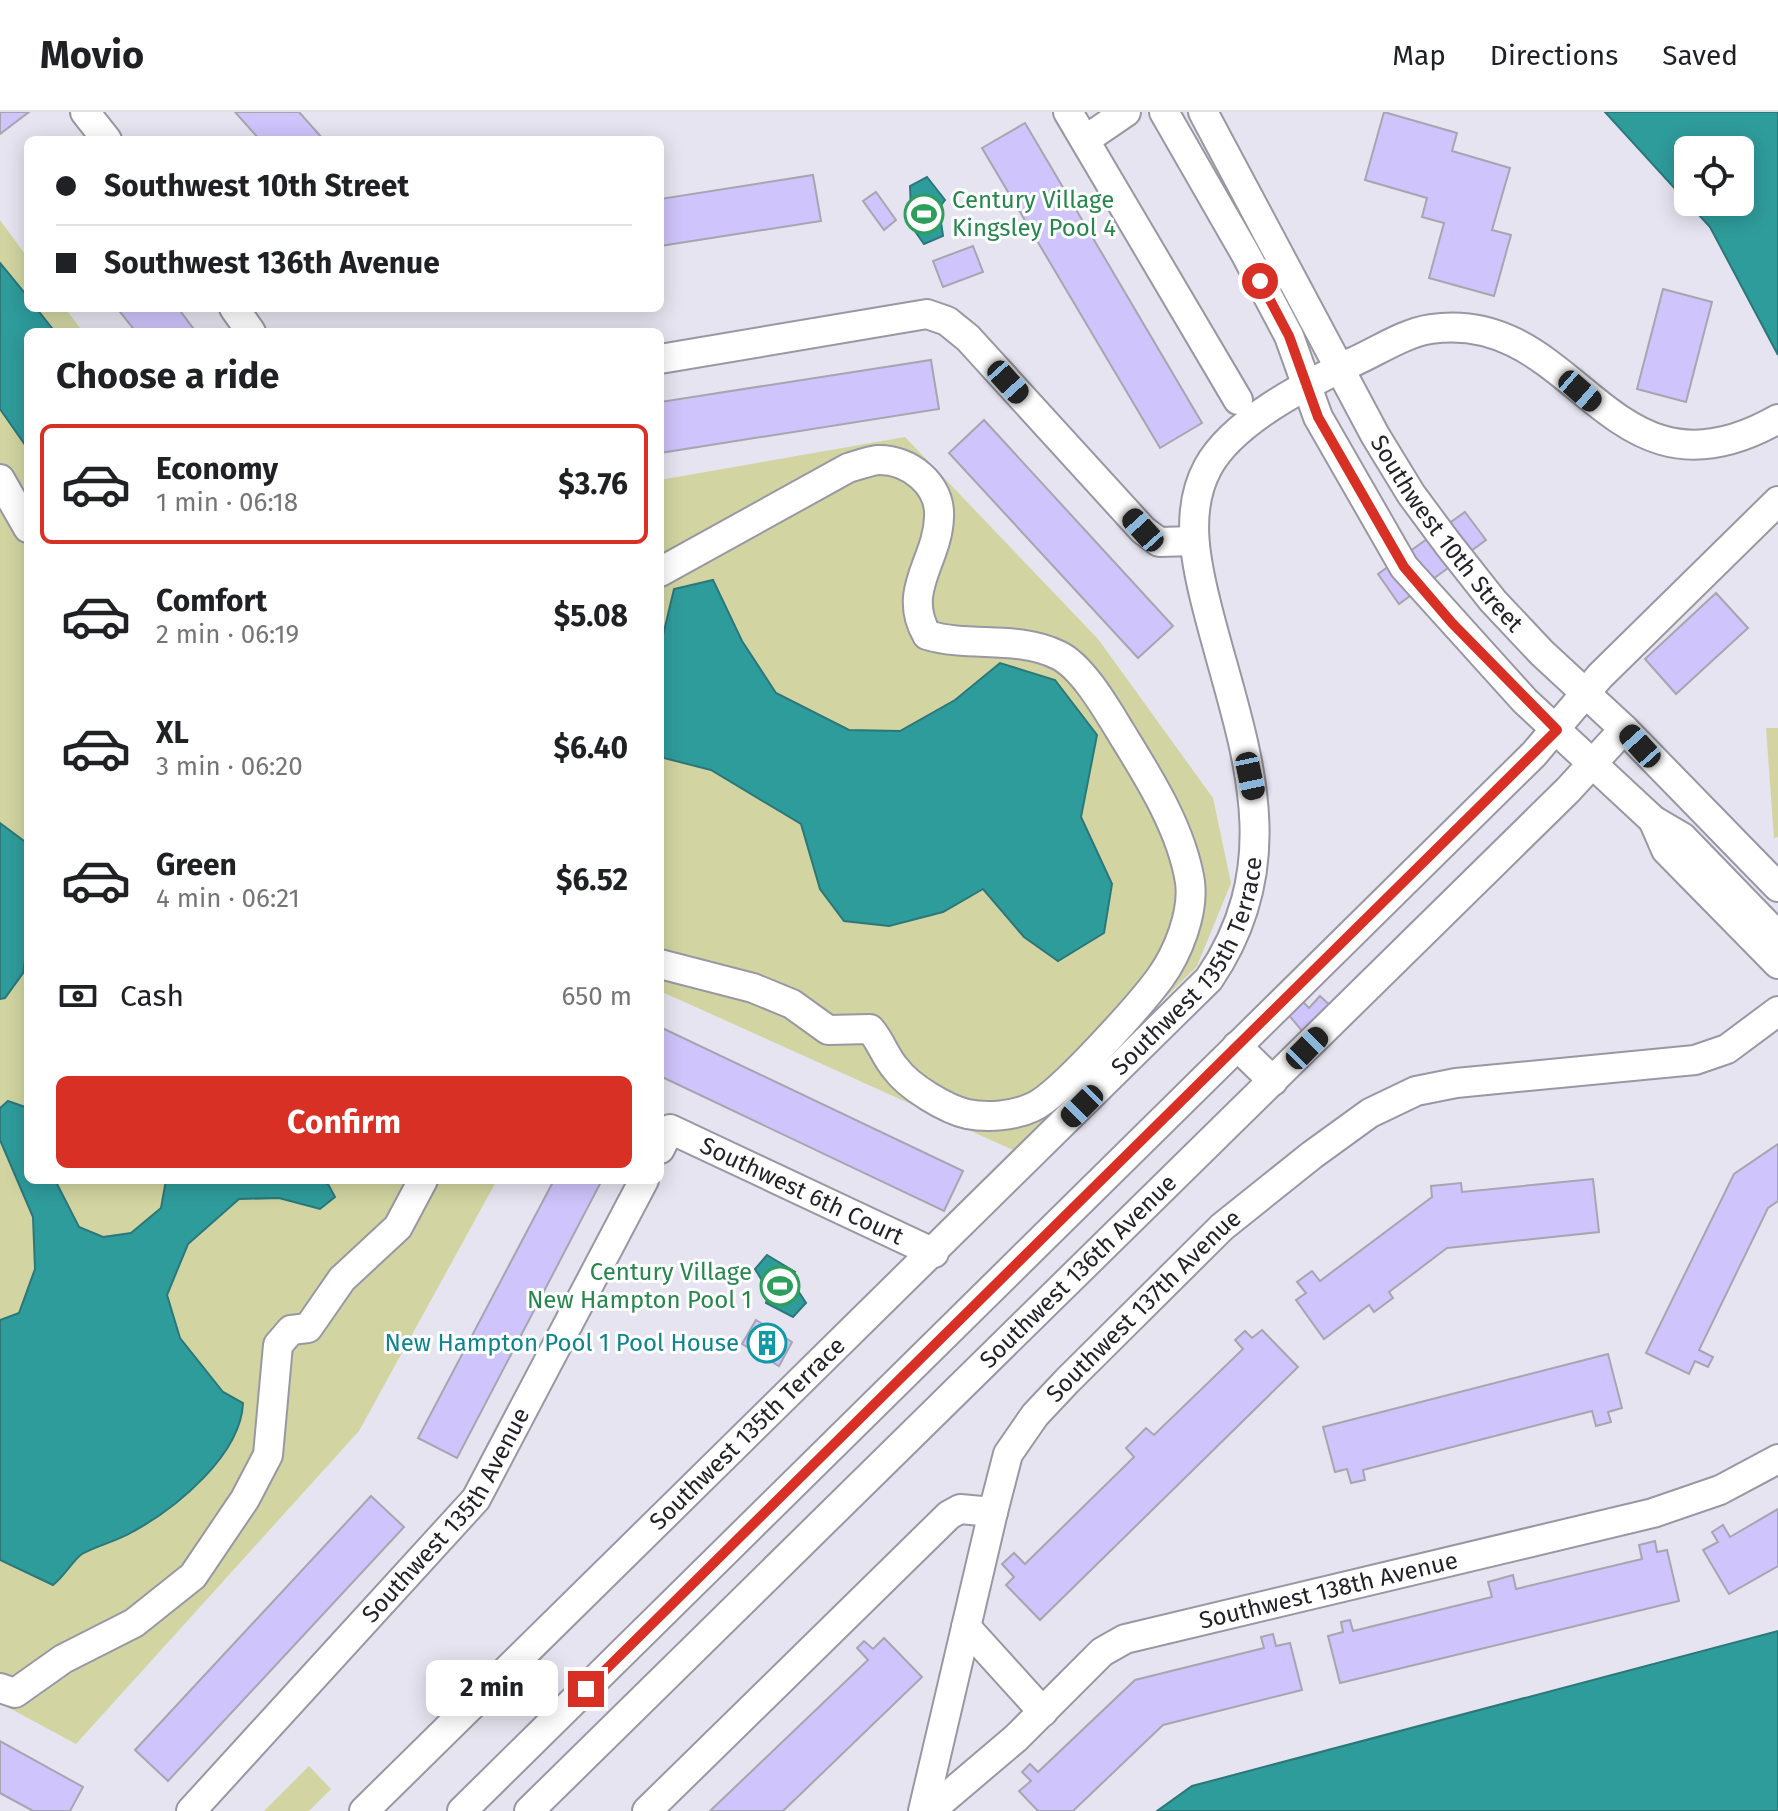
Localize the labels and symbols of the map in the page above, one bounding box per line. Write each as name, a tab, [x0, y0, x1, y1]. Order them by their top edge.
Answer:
place label: Century Village Kingsley Pool 4	[952, 186, 1116, 242]
sports icon: Century Village Kingsley Pool 4	[903, 193, 945, 235]
route start	[1242, 263, 1278, 299]
car	[983, 356, 1033, 408]
car	[1554, 366, 1606, 416]
street label: Southwest 10th Street	[1365, 430, 1529, 638]
car	[1118, 504, 1168, 556]
car	[1615, 720, 1665, 772]
car	[1233, 750, 1267, 802]
street label: Southwest 135th Terrace	[1106, 855, 1268, 1081]
car	[1282, 1023, 1332, 1073]
car	[1057, 1081, 1107, 1131]
street label: Southwest 6th Court	[696, 1131, 908, 1251]
street label: Southwest 136th Avenue	[974, 1169, 1182, 1374]
street label: Southwest 137th Avenue	[1041, 1204, 1246, 1408]
place label: Century Village New Hampton Pool 1	[527, 1258, 752, 1314]
sports icon: Century Village New Hampton Pool 1	[759, 1265, 801, 1307]
building icon: New Hampton Pool 1 Pool House	[746, 1322, 788, 1364]
place label: New Hampton Pool 1 Pool House	[384, 1329, 739, 1357]
street label: Southwest 135th Terrace	[644, 1331, 851, 1536]
street label: Southwest 135th Avenue	[356, 1403, 536, 1628]
street label: Southwest 138th Avenue	[1196, 1546, 1461, 1635]
callout: 2 min	[426, 1661, 558, 1717]
route end	[568, 1671, 604, 1707]

